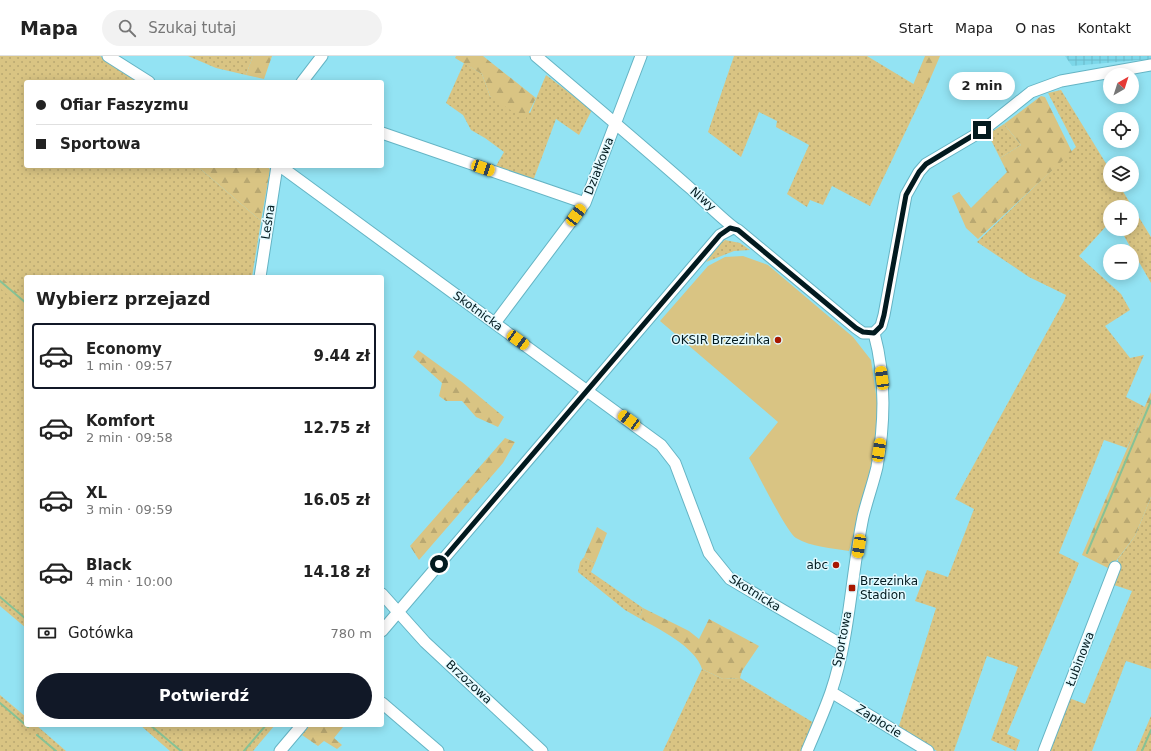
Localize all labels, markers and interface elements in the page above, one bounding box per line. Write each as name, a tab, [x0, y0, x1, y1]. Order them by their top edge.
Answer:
search box	[102, 10, 382, 46]
text: Mapa	[20, 17, 78, 39]
icon: search	[116, 17, 138, 39]
text: Szukaj tutaj	[148, 19, 236, 37]
text: Start	[899, 20, 933, 36]
text: Mapa	[955, 20, 993, 36]
text: O nas	[1015, 20, 1055, 36]
text: Kontakt	[1077, 20, 1131, 36]
north arrow	[1103, 68, 1139, 104]
map controls	[1103, 68, 1139, 280]
callout: 2 min	[949, 72, 1015, 100]
text: 2 min	[962, 78, 1002, 93]
text: Ofiar Faszyzmu	[60, 96, 189, 114]
button: locate	[1103, 112, 1139, 148]
route end	[973, 121, 991, 139]
text: Sportowa	[60, 135, 141, 153]
street label: Działkowa	[582, 135, 616, 197]
button: layers	[1103, 156, 1139, 192]
car	[470, 158, 496, 178]
street label: Niwy	[687, 184, 719, 214]
button: +	[1103, 200, 1139, 236]
car	[564, 202, 588, 228]
street label: Leśna	[258, 204, 278, 240]
button: −	[1103, 244, 1139, 280]
text: Wybierz przejazd	[36, 288, 211, 309]
street label: Skotnicka	[450, 288, 506, 334]
car	[505, 328, 531, 352]
place label: OKSIR Brzezinka	[671, 333, 770, 347]
marker: OKSIR Brzezinka	[773, 335, 783, 345]
icon: car	[38, 338, 74, 374]
text: Economy	[86, 340, 162, 358]
text: 9.44 zł	[313, 347, 370, 365]
text: 1 min · 09:57	[86, 358, 173, 373]
car	[874, 365, 890, 391]
car	[616, 408, 642, 432]
icon: car	[38, 410, 74, 446]
text: Komfort	[86, 412, 155, 430]
text: 12.75 zł	[303, 419, 370, 437]
text: 2 min · 09:58	[86, 430, 173, 445]
car	[871, 437, 887, 463]
icon: car	[38, 482, 74, 518]
text: XL	[86, 484, 107, 502]
text: 16.05 zł	[303, 491, 370, 509]
text: 3 min · 09:59	[86, 502, 173, 517]
car	[851, 533, 867, 559]
icon: car	[38, 554, 74, 590]
route start	[430, 555, 448, 573]
text: Black	[86, 556, 132, 574]
place label: abc	[806, 558, 828, 572]
marker: abc	[831, 560, 841, 570]
text: 14.18 zł	[303, 563, 370, 581]
street label: Skotnicka	[727, 572, 783, 614]
text: 4 min · 10:00	[86, 574, 173, 589]
place label: Brzezinka Stadion	[860, 574, 918, 602]
marker: Brzezinka Stadion	[847, 583, 857, 593]
street label: Sportowa	[830, 610, 854, 668]
icon: cash	[36, 622, 58, 644]
text: Gotówka	[68, 624, 134, 642]
text: 780 m	[330, 626, 372, 641]
street label: Łubinowa	[1063, 630, 1097, 689]
street label: Brzozowa	[443, 657, 495, 707]
button: Potwierdź	[36, 673, 372, 719]
street label: Zapłocie	[854, 701, 904, 741]

